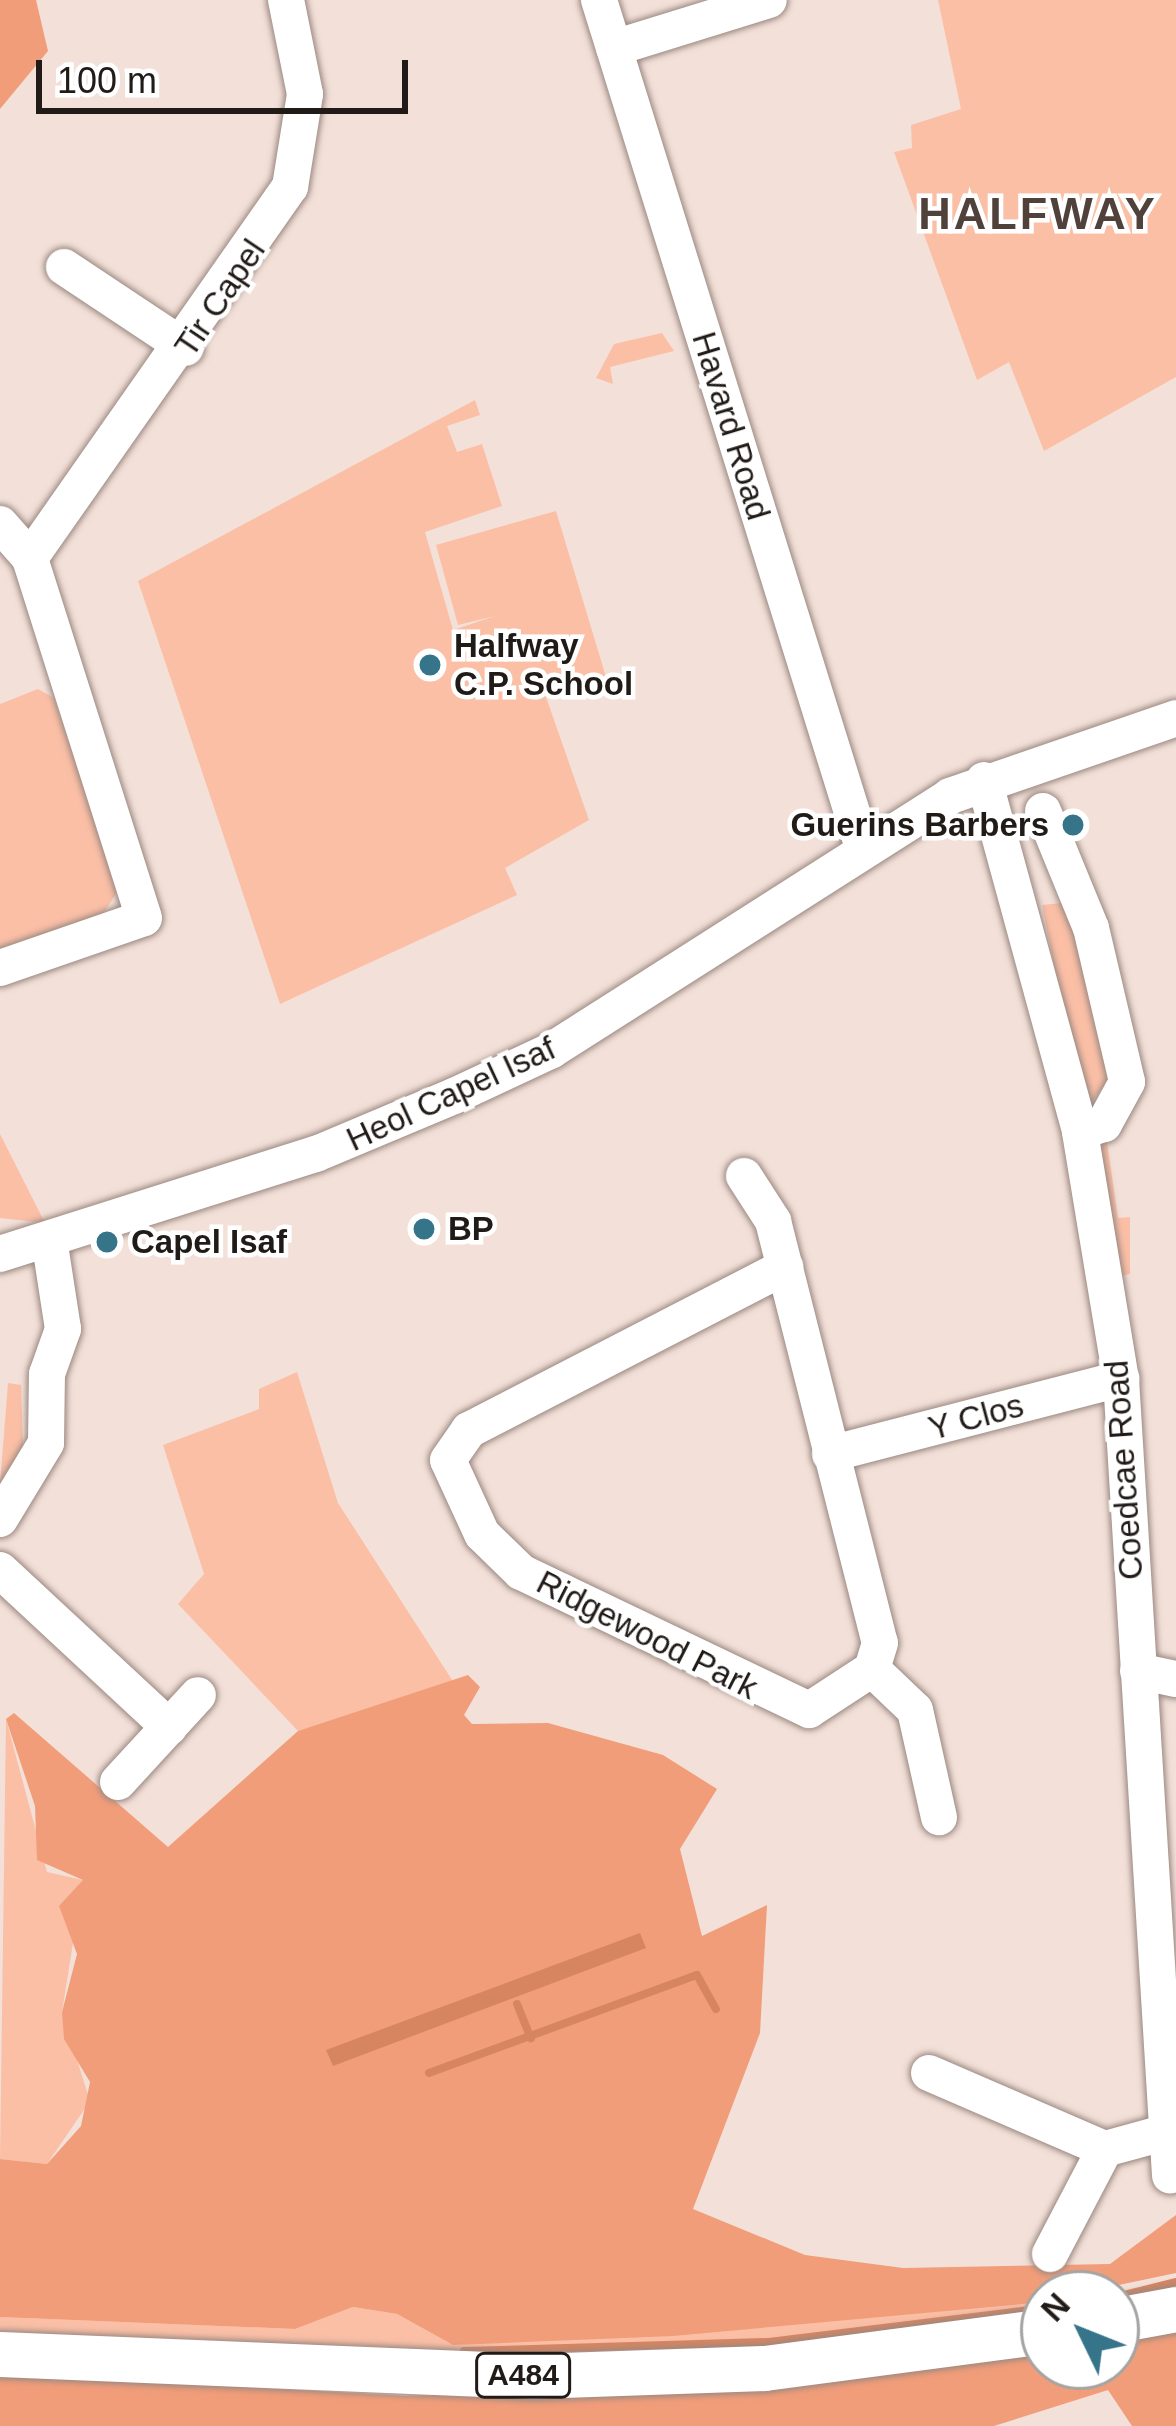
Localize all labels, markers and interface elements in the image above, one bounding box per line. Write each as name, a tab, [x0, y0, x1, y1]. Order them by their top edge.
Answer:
scale bar	[42, 36, 414, 110]
text: 100 m	[57, 60, 157, 101]
district label: HALFWAY	[918, 187, 1158, 241]
street label: Tir Capel	[166, 232, 274, 364]
street label: Havard Road	[684, 327, 778, 525]
place label: Halfway C.P. School	[454, 626, 633, 704]
marker: Halfway C.P. School	[417, 652, 443, 678]
place label: Guerins Barbers	[790, 805, 1049, 845]
marker: Guerins Barbers	[1060, 812, 1086, 838]
street label: Heol Capel Isaf	[340, 1028, 562, 1160]
place label: BP	[448, 1209, 494, 1249]
marker: BP	[411, 1216, 437, 1242]
place label: Capel Isaf	[131, 1222, 287, 1262]
marker: Capel Isaf	[94, 1229, 120, 1255]
street label: Coedcae Road	[1097, 1359, 1151, 1581]
street label: Y Clos	[924, 1385, 1028, 1449]
street label: Ridgewood Park	[530, 1562, 764, 1708]
north arrow	[1020, 2270, 1140, 2390]
text: N	[1034, 2286, 1077, 2328]
road number: A484	[475, 2351, 571, 2399]

